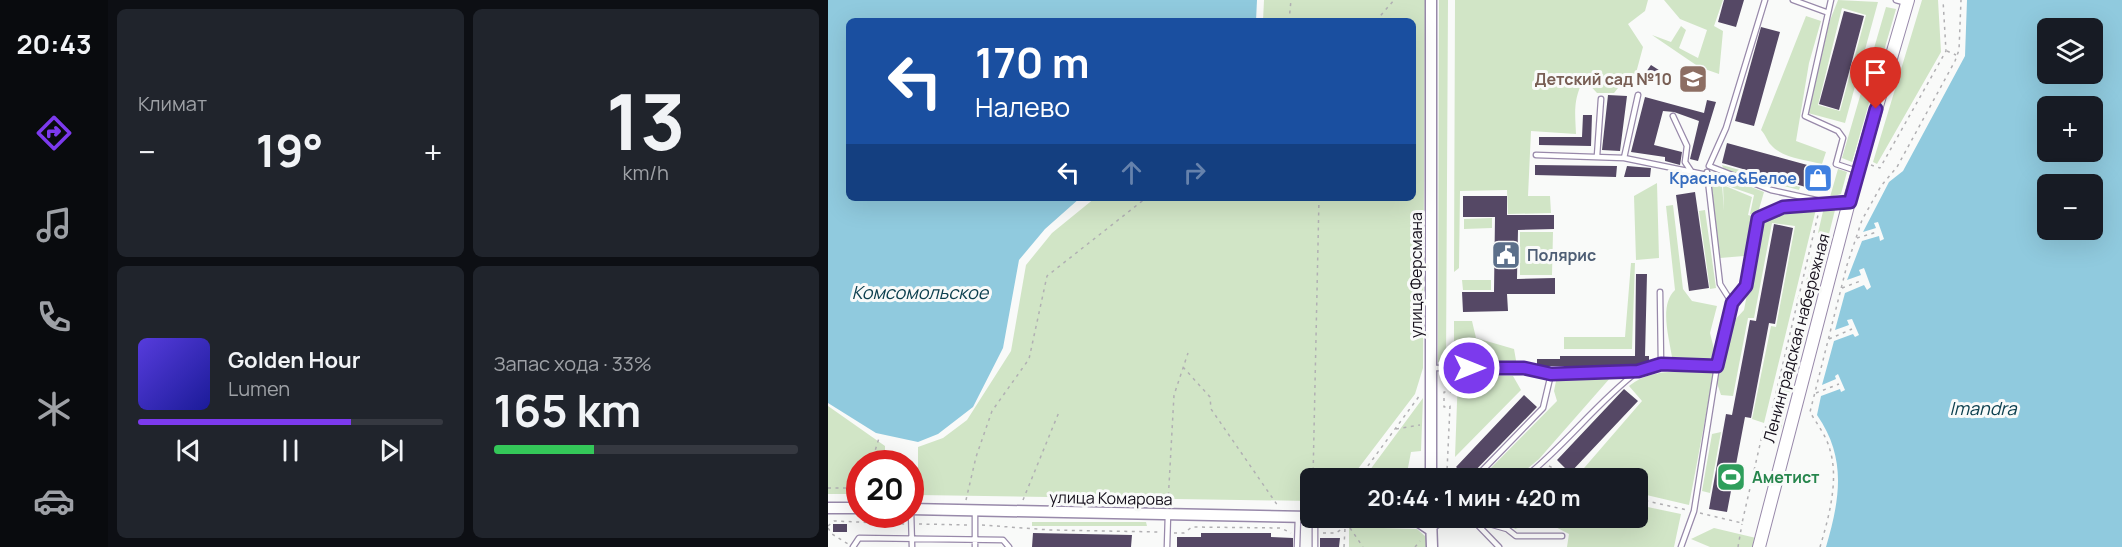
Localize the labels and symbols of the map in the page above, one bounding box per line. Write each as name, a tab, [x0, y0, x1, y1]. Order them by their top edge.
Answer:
pin	[1850, 47, 1901, 109]
school or university icon: Детский сад №10	[1677, 63, 1709, 95]
place label: Детский сад №10	[1535, 68, 1672, 90]
shop icon: Красное&Белое	[1802, 162, 1834, 194]
place label: Красное&Белое	[1669, 167, 1797, 189]
street label: улица Ферсмана	[1405, 212, 1427, 338]
street label: Ленинградская набережная	[1757, 231, 1835, 445]
public building icon: Полярис	[1490, 239, 1522, 271]
place label: Полярис	[1527, 244, 1596, 266]
water label: Комсомольское	[852, 280, 990, 304]
position arrow	[1437, 336, 1501, 400]
water label: Imandra	[1950, 396, 2017, 420]
speed limit sign: 20	[846, 450, 924, 528]
sports icon: Аметист	[1715, 461, 1747, 493]
place label: Аметист	[1752, 466, 1820, 488]
street label: улица Комарова	[1049, 486, 1173, 510]

